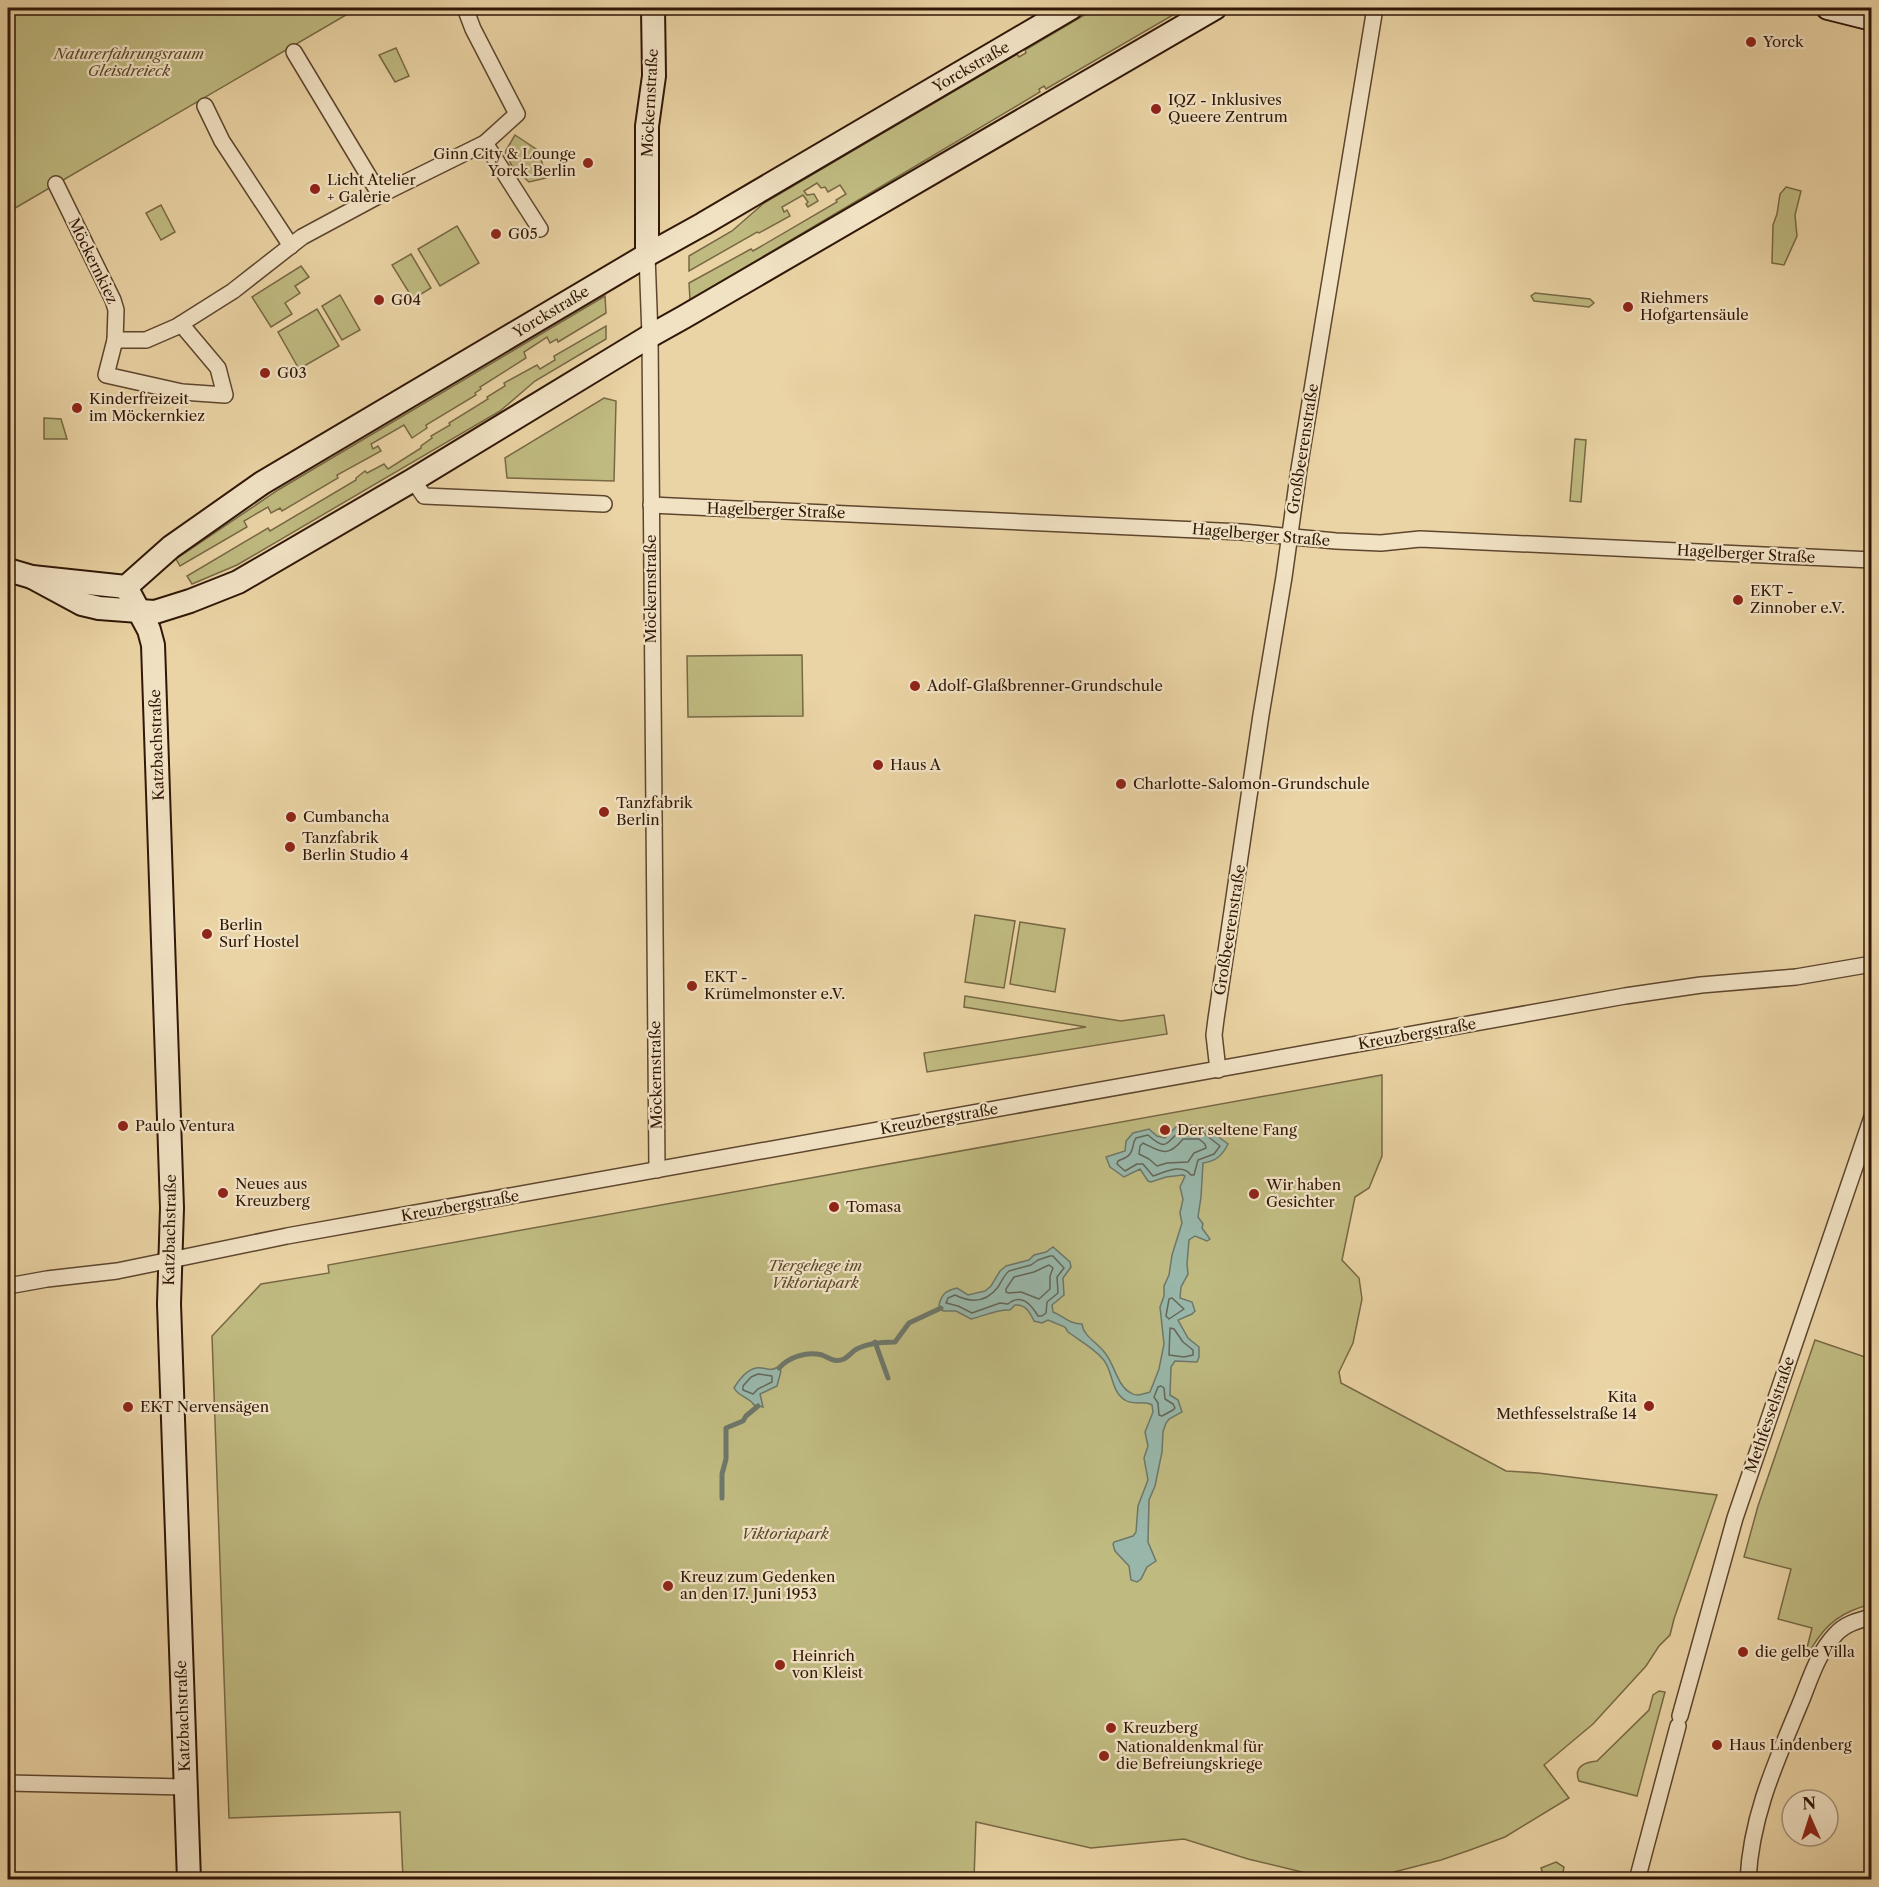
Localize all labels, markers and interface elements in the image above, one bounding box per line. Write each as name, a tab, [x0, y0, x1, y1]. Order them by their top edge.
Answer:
place label: Yorck	[1762, 32, 1805, 51]
marker: Yorck	[1744, 35, 1758, 49]
street label: Yorckstraße	[928, 37, 1013, 97]
park label: Naturerfahrungsraum Gleisdreieck	[53, 44, 204, 80]
street label: Möckernstraße	[637, 48, 662, 158]
place label: IQZ - Inklusives Queere Zentrum	[1168, 90, 1288, 126]
marker: IQZ - Inklusives Queere Zentrum	[1149, 102, 1163, 116]
place label: Ginn City & Lounge Yorck Berlin	[433, 144, 577, 180]
marker: Ginn City & Lounge Yorck Berlin	[581, 156, 595, 170]
place label: Licht Atelier + Galerie	[327, 170, 416, 206]
marker: Licht Atelier + Galerie	[308, 182, 322, 196]
street label: Möckernkiez	[64, 215, 123, 307]
place label: G05	[508, 224, 538, 243]
marker: G05	[489, 227, 503, 241]
street label: Yorckstraße	[508, 281, 592, 342]
place label: Riehmers Hofgartensäule	[1640, 288, 1749, 324]
place label: G04	[391, 290, 421, 309]
marker: G04	[372, 293, 386, 307]
marker: Riehmers Hofgartensäule	[1621, 300, 1635, 314]
place label: G03	[277, 363, 307, 382]
marker: G03	[258, 366, 272, 380]
street label: Großbeerenstraße	[1283, 382, 1322, 516]
place label: Kinderfreizeit im Möckernkiez	[89, 389, 205, 425]
marker: Kinderfreizeit im Möckernkiez	[70, 401, 84, 415]
street label: Hagelberger Straße	[706, 499, 846, 522]
street label: Hagelberger Straße	[1191, 519, 1331, 550]
street label: Möckernstraße	[641, 535, 660, 643]
street label: Hagelberger Straße	[1676, 540, 1816, 567]
place label: EKT - Zinnober e.V.	[1750, 581, 1845, 617]
marker: EKT - Zinnober e.V.	[1731, 593, 1745, 607]
place label: Adolf-Glaßbrenner-Grundschule	[926, 676, 1163, 695]
marker: Adolf-Glaßbrenner-Grundschule	[908, 679, 922, 693]
street label: Katzbachstraße	[145, 689, 168, 801]
place label: Haus A	[890, 755, 942, 774]
marker: Haus A	[871, 758, 885, 772]
place label: Charlotte-Salomon-Grundschule	[1133, 774, 1370, 793]
marker: Charlotte-Salomon-Grundschule	[1114, 777, 1128, 791]
place label: Tanzfabrik Berlin	[616, 793, 694, 829]
marker: Tanzfabrik Berlin	[597, 805, 611, 819]
place label: Cumbancha	[303, 807, 389, 826]
marker: Cumbancha	[284, 810, 298, 824]
place label: Tanzfabrik Berlin Studio 4	[302, 828, 409, 864]
marker: Tanzfabrik Berlin Studio 4	[283, 840, 297, 854]
street label: Großbeerenstraße	[1210, 863, 1249, 997]
place label: Berlin Surf Hostel	[219, 915, 300, 951]
marker: Berlin Surf Hostel	[200, 927, 214, 941]
place label: EKT - Krümelmonster e.V.	[704, 967, 845, 1003]
marker: EKT - Krümelmonster e.V.	[685, 979, 699, 993]
street label: Kreuzbergstraße	[1356, 1014, 1477, 1053]
street label: Möckernstraße	[645, 1020, 666, 1130]
street label: Kreuzbergstraße	[878, 1099, 999, 1138]
place label: Paulo Ventura	[135, 1116, 235, 1135]
marker: Paulo Ventura	[116, 1119, 130, 1133]
place label: Der seltene Fang	[1177, 1120, 1297, 1139]
marker: Der seltene Fang	[1158, 1123, 1172, 1137]
street label: Katzbachstraße	[159, 1174, 180, 1286]
place label: Neues aus Kreuzberg	[235, 1174, 310, 1210]
place label: Wir haben Gesichter	[1265, 1175, 1342, 1211]
marker: Neues aus Kreuzberg	[216, 1186, 230, 1200]
street label: Kreuzbergstraße	[399, 1186, 520, 1225]
marker: Wir haben Gesichter	[1247, 1187, 1261, 1201]
place label: Tomasa	[846, 1197, 901, 1216]
marker: Tomasa	[827, 1200, 841, 1214]
park label: Tiergehege im Viktoriapark	[768, 1256, 862, 1292]
street label: Methfesselstraße	[1741, 1354, 1798, 1476]
place label: Kita Methfesselstraße 14	[1496, 1387, 1637, 1423]
place label: EKT Nervensägen	[140, 1397, 270, 1416]
marker: Kita Methfesselstraße 14	[1642, 1399, 1656, 1413]
marker: EKT Nervensägen	[121, 1400, 135, 1414]
park label: Viktoriapark	[741, 1524, 829, 1543]
place label: Kreuz zum Gedenken an den 17. Juni 1953	[680, 1567, 836, 1603]
marker: Kreuz zum Gedenken an den 17. Juni 1953	[661, 1579, 675, 1593]
place label: die gelbe Villa	[1755, 1642, 1855, 1661]
marker: die gelbe Villa	[1736, 1645, 1750, 1659]
place label: Heinrich von Kleist	[791, 1646, 864, 1682]
marker: Heinrich von Kleist	[773, 1658, 787, 1672]
street label: Katzbachstraße	[171, 1660, 194, 1772]
place label: Kreuzberg	[1123, 1718, 1198, 1737]
marker: Kreuzberg	[1104, 1721, 1118, 1735]
place label: Haus Lindenberg	[1729, 1735, 1852, 1754]
place label: Nationaldenkmal für die Befreiungskriege	[1116, 1737, 1264, 1773]
marker: Haus Lindenberg	[1710, 1738, 1724, 1752]
marker: Nationaldenkmal für die Befreiungskriege	[1097, 1749, 1111, 1763]
north arrow	[1780, 1788, 1840, 1848]
text: N	[1802, 1793, 1817, 1813]

